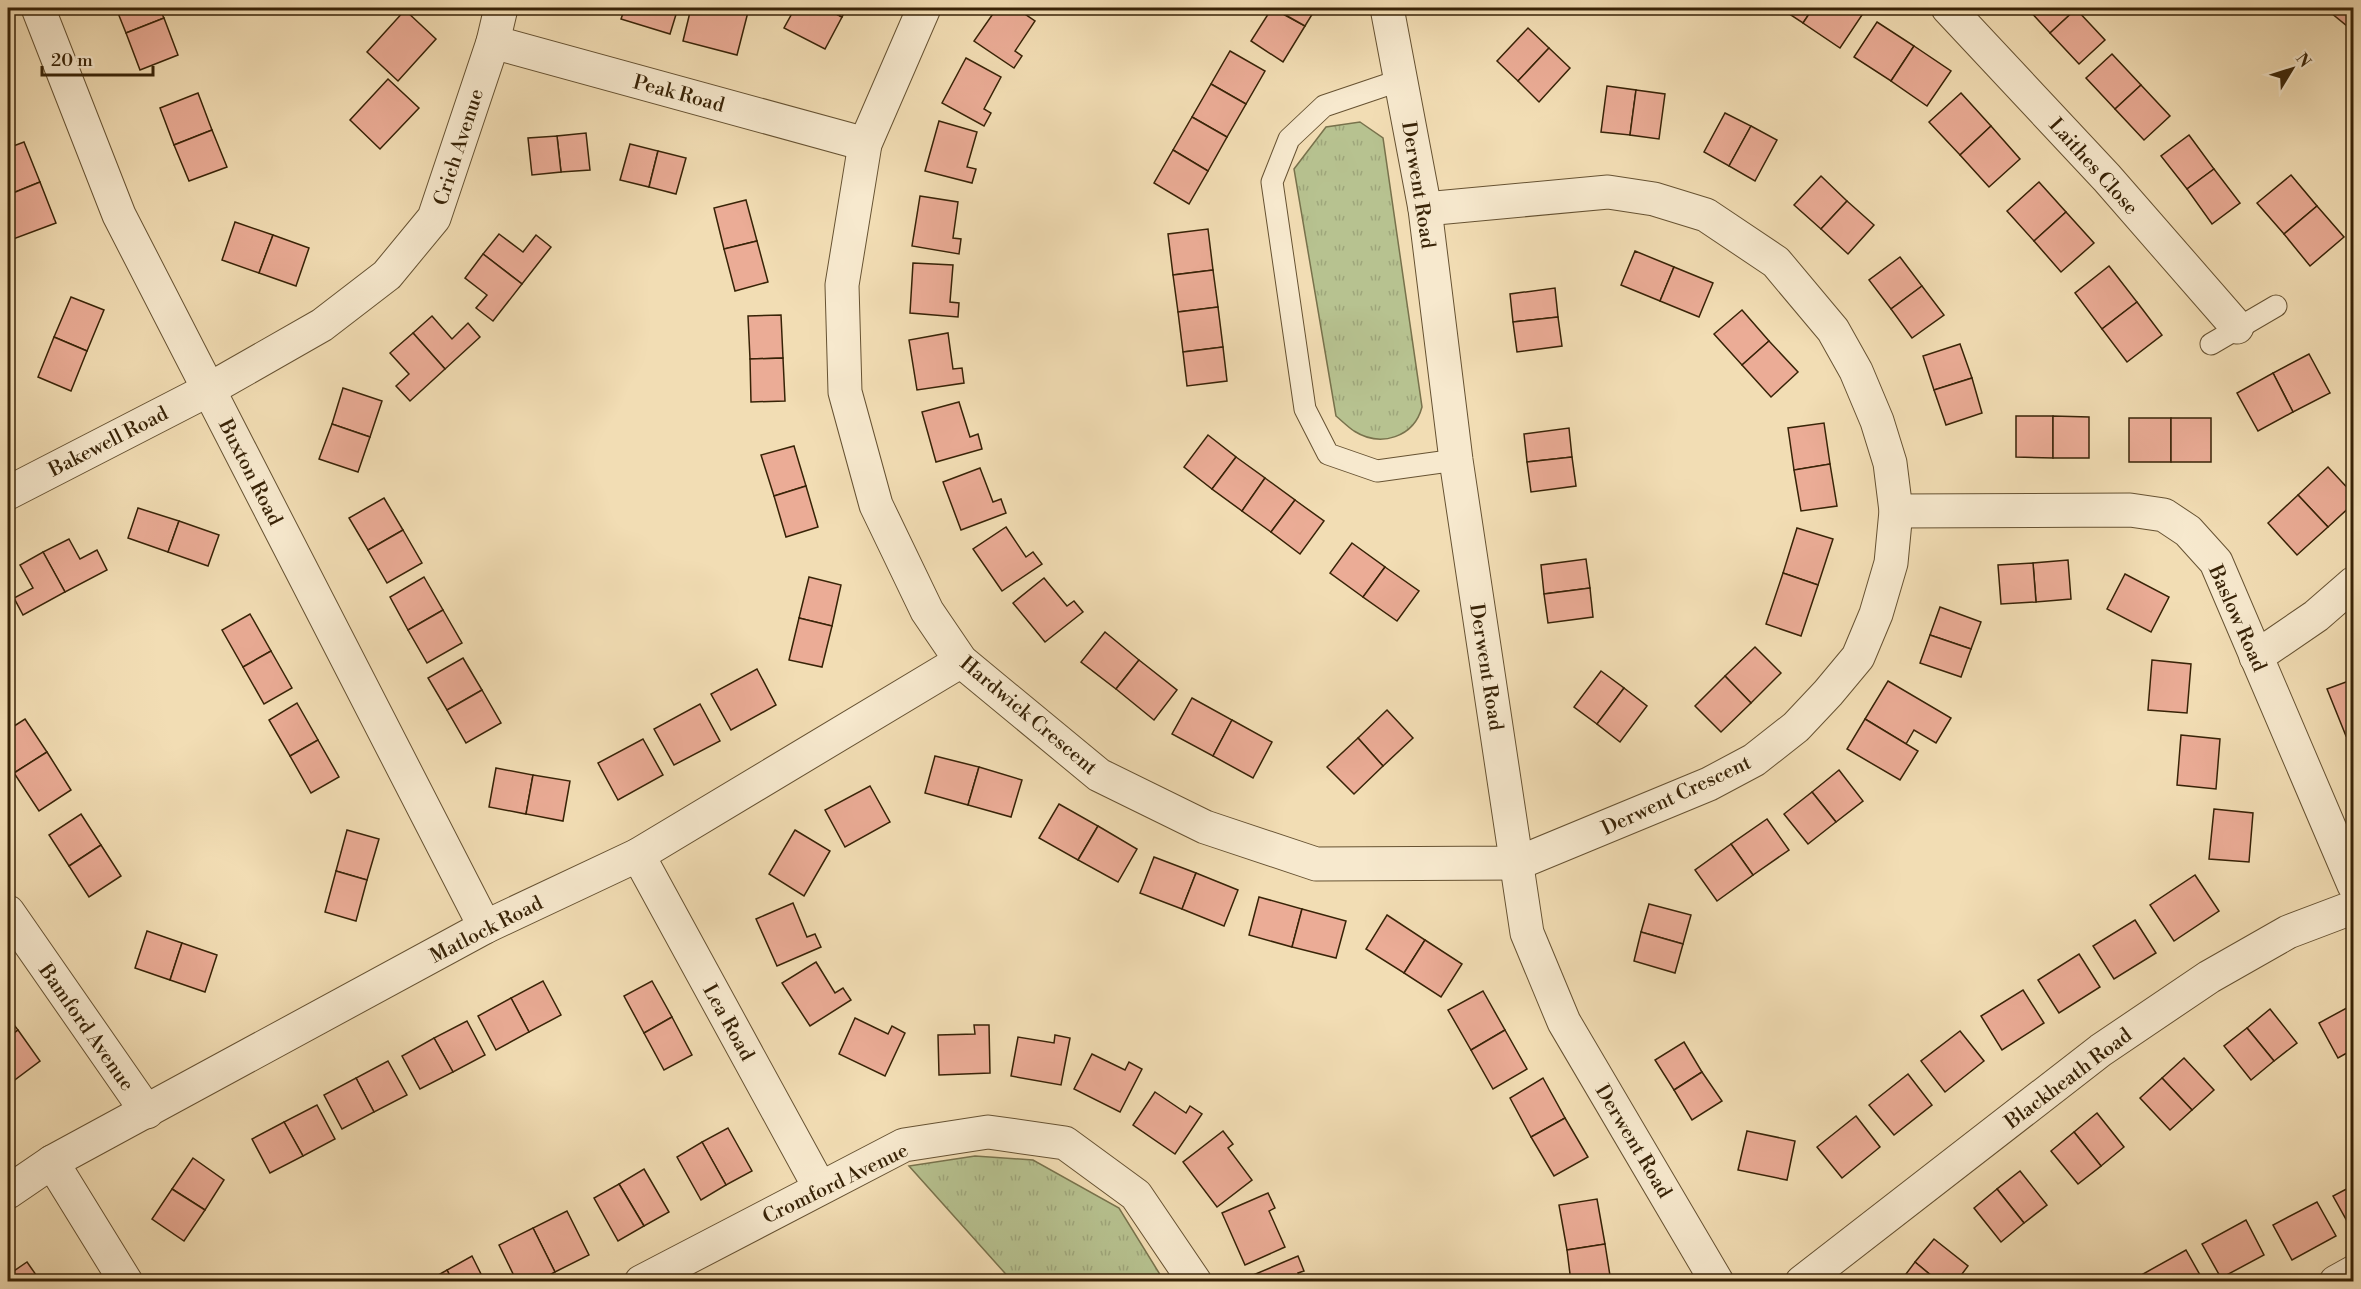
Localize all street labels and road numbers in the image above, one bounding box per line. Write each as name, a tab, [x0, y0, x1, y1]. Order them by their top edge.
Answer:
street label: Peak Road	[630, 70, 728, 119]
street label: Crich Avenue	[429, 86, 490, 209]
street label: Laithes Close	[2043, 113, 2143, 221]
street label: Derwent Road	[1395, 120, 1440, 251]
street label: Bakewell Road	[44, 401, 173, 484]
street label: Buxton Road	[212, 414, 287, 531]
street label: Baslow Road	[2202, 561, 2271, 676]
street label: Derwent Road	[1463, 602, 1508, 733]
street label: Hardwick Crescent	[954, 651, 1102, 781]
street label: Derwent Crescent	[1598, 751, 1755, 842]
street label: Matlock Road	[426, 891, 548, 969]
street label: Bamford Avenue	[32, 959, 139, 1096]
street label: Lea Road	[696, 980, 759, 1066]
street label: Blackheath Road	[2000, 1023, 2138, 1136]
street label: Derwent Road	[1589, 1080, 1677, 1204]
street label: Cromford Avenue	[759, 1138, 913, 1230]

